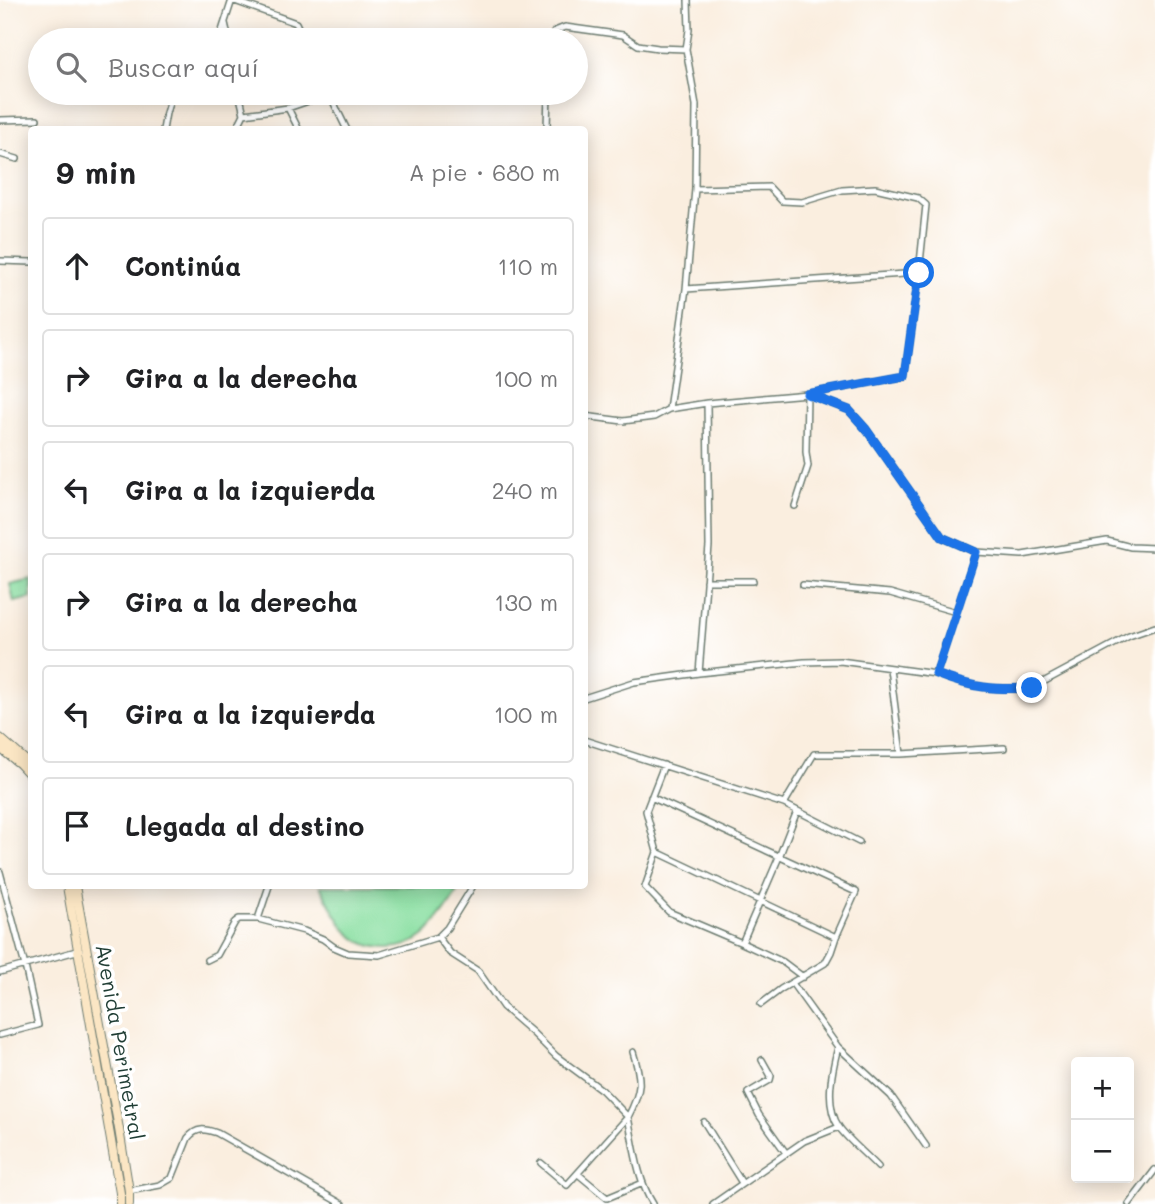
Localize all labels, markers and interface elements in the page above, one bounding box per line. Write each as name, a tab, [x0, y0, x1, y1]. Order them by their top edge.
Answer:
search box	[28, 28, 588, 105]
icon: search	[52, 48, 90, 86]
text: Buscar aquí	[108, 50, 259, 84]
text: 9 min	[56, 152, 136, 192]
text: A pie · 680 m	[409, 157, 560, 187]
icon: ahead	[58, 247, 96, 285]
text: Continúa	[125, 249, 241, 283]
text: 110 m	[498, 251, 558, 281]
route start	[903, 257, 934, 288]
icon: right	[58, 359, 96, 397]
text: Gira a la derecha	[125, 361, 358, 395]
text: 100 m	[494, 363, 558, 393]
icon: left	[58, 471, 96, 509]
text: Gira a la izquierda	[125, 473, 376, 507]
text: 240 m	[492, 475, 558, 505]
icon: right	[58, 583, 96, 621]
text: Gira a la derecha	[125, 585, 358, 619]
text: 130 m	[494, 587, 558, 617]
route end	[1016, 672, 1047, 703]
icon: left	[58, 695, 96, 733]
text: Gira a la izquierda	[125, 697, 376, 731]
text: 100 m	[494, 699, 558, 729]
icon: arrive	[58, 807, 96, 845]
text: Llegada al destino	[125, 809, 364, 843]
street label: Avenida Perimetral	[90, 942, 152, 1142]
map controls	[1071, 1057, 1134, 1183]
button: +	[1071, 1057, 1134, 1120]
button: −	[1071, 1120, 1134, 1183]

